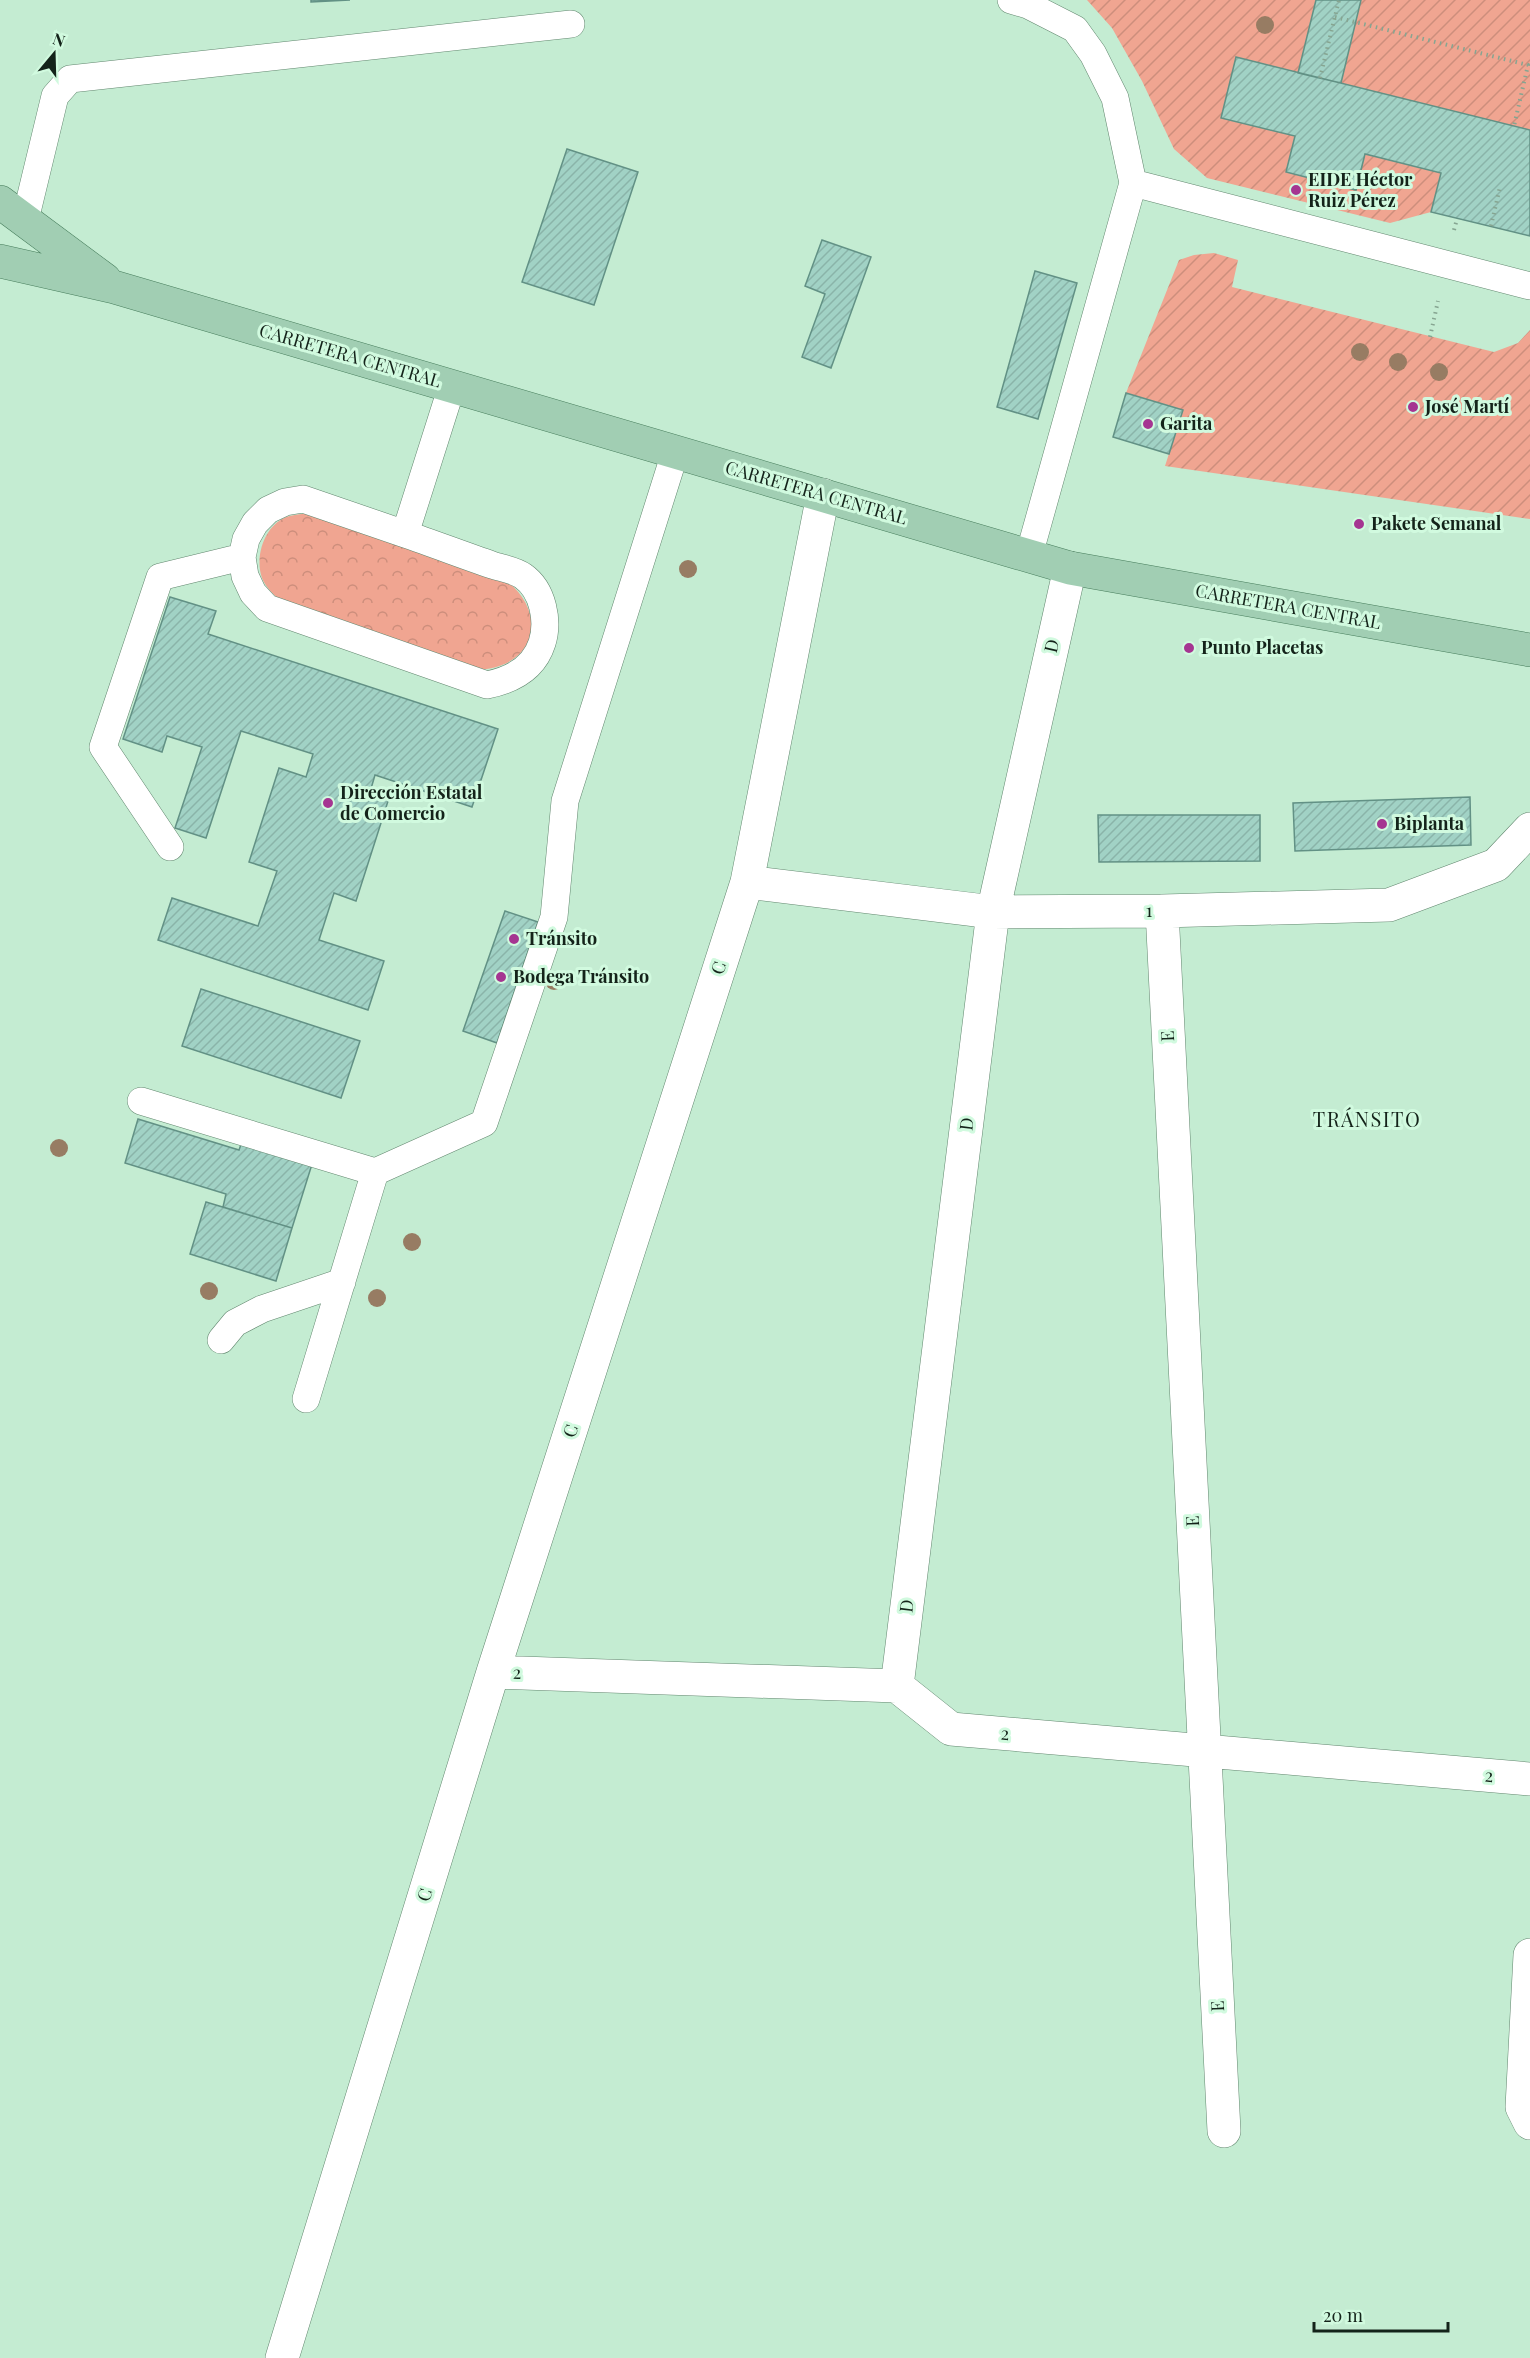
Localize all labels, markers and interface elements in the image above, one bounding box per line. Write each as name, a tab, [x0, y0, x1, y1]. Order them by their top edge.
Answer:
north arrow	[24, 24, 84, 84]
text: N	[50, 28, 68, 51]
place label: EIDE Héctor Ruiz Pérez	[1308, 167, 1413, 212]
marker: EIDE Héctor Ruiz Pérez	[1289, 183, 1303, 197]
street label: CARRETERA CENTRAL	[257, 318, 444, 393]
place label: José Martí	[1424, 394, 1510, 418]
marker: José Martí	[1406, 400, 1420, 414]
place label: Garita	[1160, 411, 1213, 435]
marker: Garita	[1141, 417, 1155, 431]
street label: CARRETERA CENTRAL	[723, 455, 910, 530]
place label: Pakete Semanal	[1371, 511, 1502, 535]
marker: Pakete Semanal	[1352, 517, 1366, 531]
street label: CARRETERA CENTRAL	[1194, 578, 1383, 634]
place label: Punto Placetas	[1201, 635, 1323, 659]
street label: D	[1038, 637, 1064, 655]
marker: Punto Placetas	[1182, 641, 1196, 655]
place label: Dirección Estatal de Comercio	[340, 780, 483, 825]
marker: Dirección Estatal de Comercio	[321, 796, 335, 810]
place label: Biplanta	[1394, 811, 1465, 835]
marker: Biplanta	[1375, 817, 1389, 831]
street label: 1	[1146, 898, 1153, 922]
place label: Tránsito	[526, 926, 597, 950]
marker: Tránsito	[507, 932, 521, 946]
street label: C	[705, 958, 731, 977]
place label: Bodega Tránsito	[513, 964, 649, 988]
marker: Bodega Tránsito	[494, 970, 508, 984]
street label: E	[1155, 1030, 1179, 1042]
district label: TRÁNSITO	[1313, 1105, 1421, 1132]
street label: D	[953, 1116, 979, 1132]
street label: C	[557, 1421, 583, 1440]
street label: E	[1180, 1515, 1204, 1527]
street label: D	[893, 1598, 919, 1614]
street label: 2	[512, 1660, 522, 1684]
street label: 2	[1000, 1721, 1010, 1745]
street label: 2	[1484, 1763, 1494, 1787]
street label: C	[411, 1885, 437, 1904]
street label: E	[1205, 2000, 1229, 2012]
scale bar	[1314, 2295, 1448, 2333]
text: 20 m	[1323, 2303, 1363, 2327]

